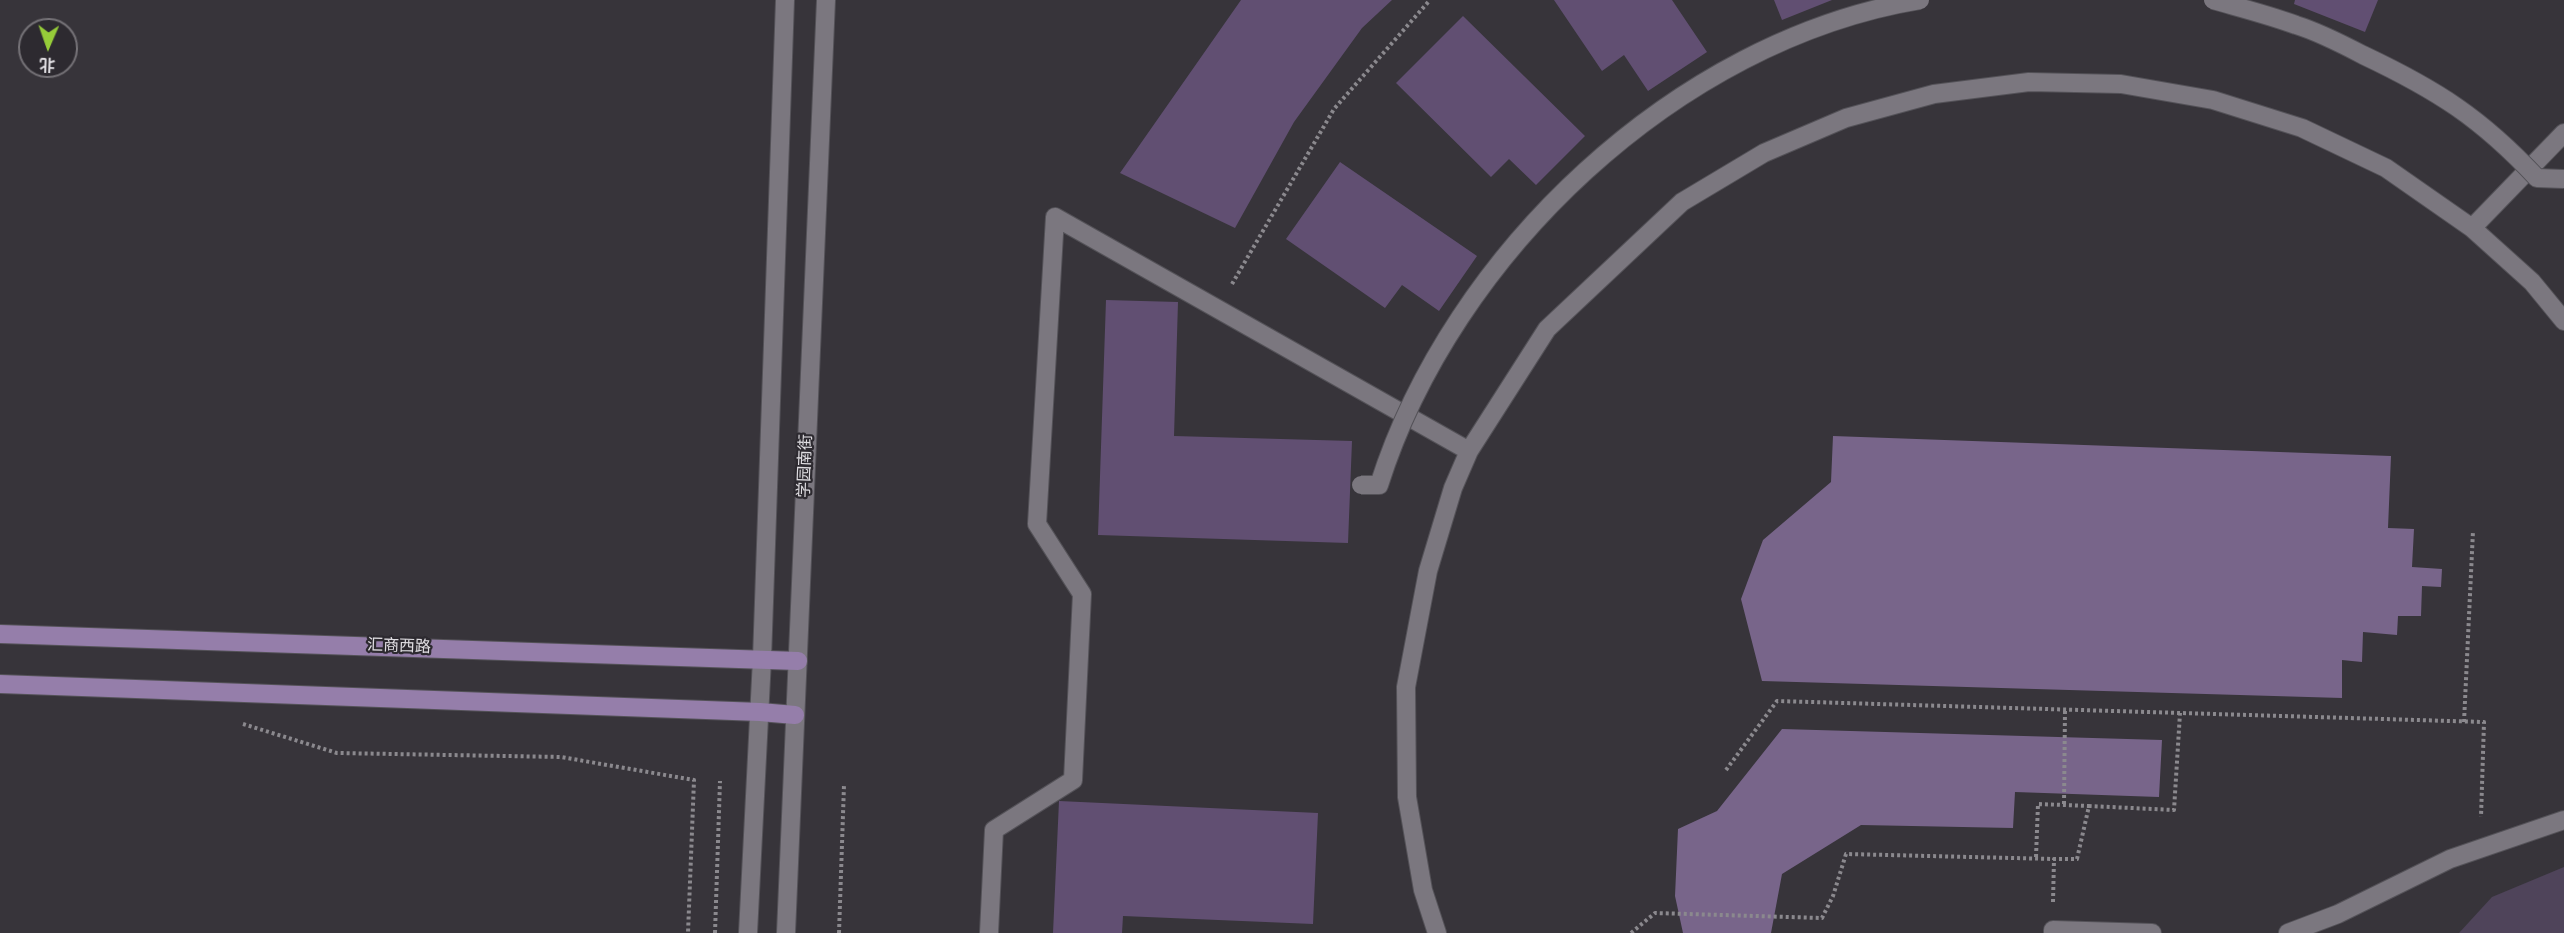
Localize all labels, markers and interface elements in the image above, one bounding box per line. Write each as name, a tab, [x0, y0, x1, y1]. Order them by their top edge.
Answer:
north arrow	[18, 18, 78, 78]
text: 北	[39, 53, 56, 75]
street label: 学园南街	[795, 434, 817, 498]
street label: 汇商西路	[367, 636, 431, 658]

